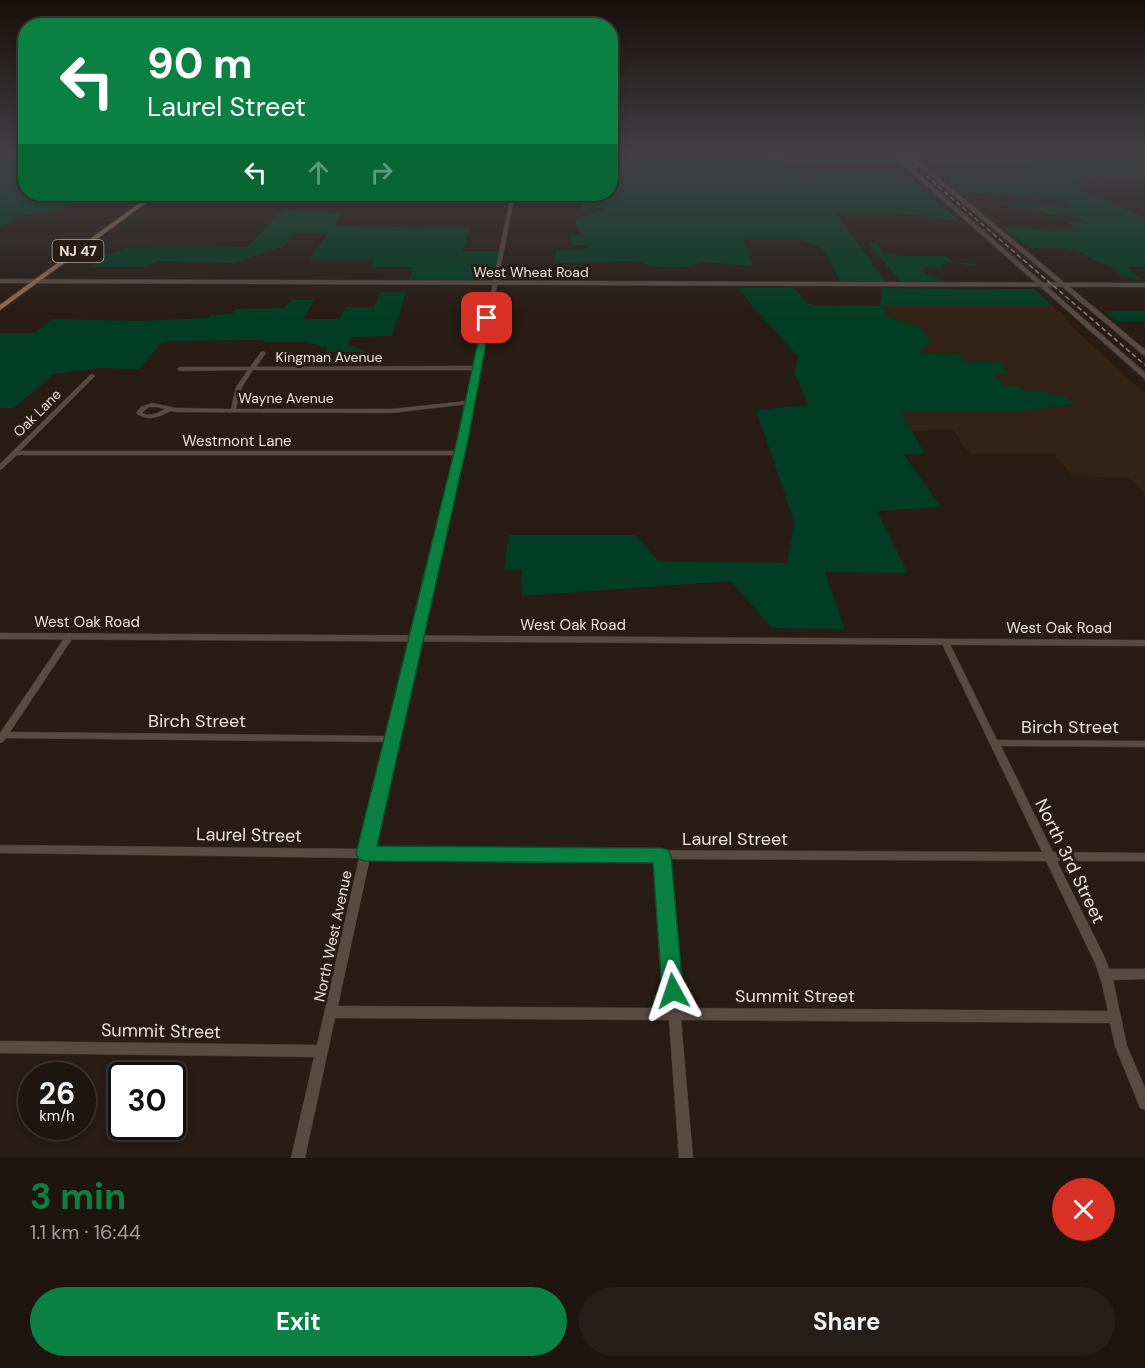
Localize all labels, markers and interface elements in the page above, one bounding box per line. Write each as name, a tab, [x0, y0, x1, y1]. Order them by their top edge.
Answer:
text: 90 m	[147, 36, 253, 91]
icon: left	[48, 42, 126, 120]
text: Laurel Street	[147, 89, 306, 124]
icon: left	[239, 156, 272, 189]
icon: ahead	[302, 156, 335, 189]
icon: right	[365, 156, 398, 189]
road number: NJ 47	[52, 240, 104, 262]
street label: West Wheat Road	[473, 263, 589, 281]
pin	[461, 292, 512, 343]
icon: arrive	[470, 301, 503, 334]
street label: Kingman Avenue	[276, 348, 382, 366]
street label: Oak Lane	[9, 385, 65, 441]
street label: Wayne Avenue	[238, 389, 334, 407]
street label: Westmont Lane	[182, 431, 292, 451]
street label: West Oak Road	[34, 612, 140, 632]
street label: West Oak Road	[520, 615, 626, 635]
street label: West Oak Road	[1006, 618, 1112, 638]
street label: Birch Street	[148, 709, 246, 733]
street label: Birch Street	[1021, 715, 1119, 739]
street label: North 3rd Street	[1029, 795, 1111, 927]
street label: Laurel Street	[196, 822, 302, 848]
street label: Laurel Street	[682, 827, 788, 851]
street label: North West Avenue	[309, 869, 357, 1003]
position arrow	[641, 959, 705, 1023]
street label: Summit Street	[735, 984, 855, 1008]
street label: Summit Street	[101, 1018, 221, 1044]
speed limit sign: 30	[108, 1062, 186, 1140]
text: 26	[39, 1074, 75, 1113]
text: km/h	[39, 1106, 75, 1126]
text: 3 min	[30, 1173, 126, 1220]
button: close	[1052, 1178, 1115, 1241]
text: 1.1 km · 16:44	[30, 1219, 141, 1245]
button: Exit	[30, 1287, 567, 1356]
button: Share	[579, 1287, 1115, 1356]

